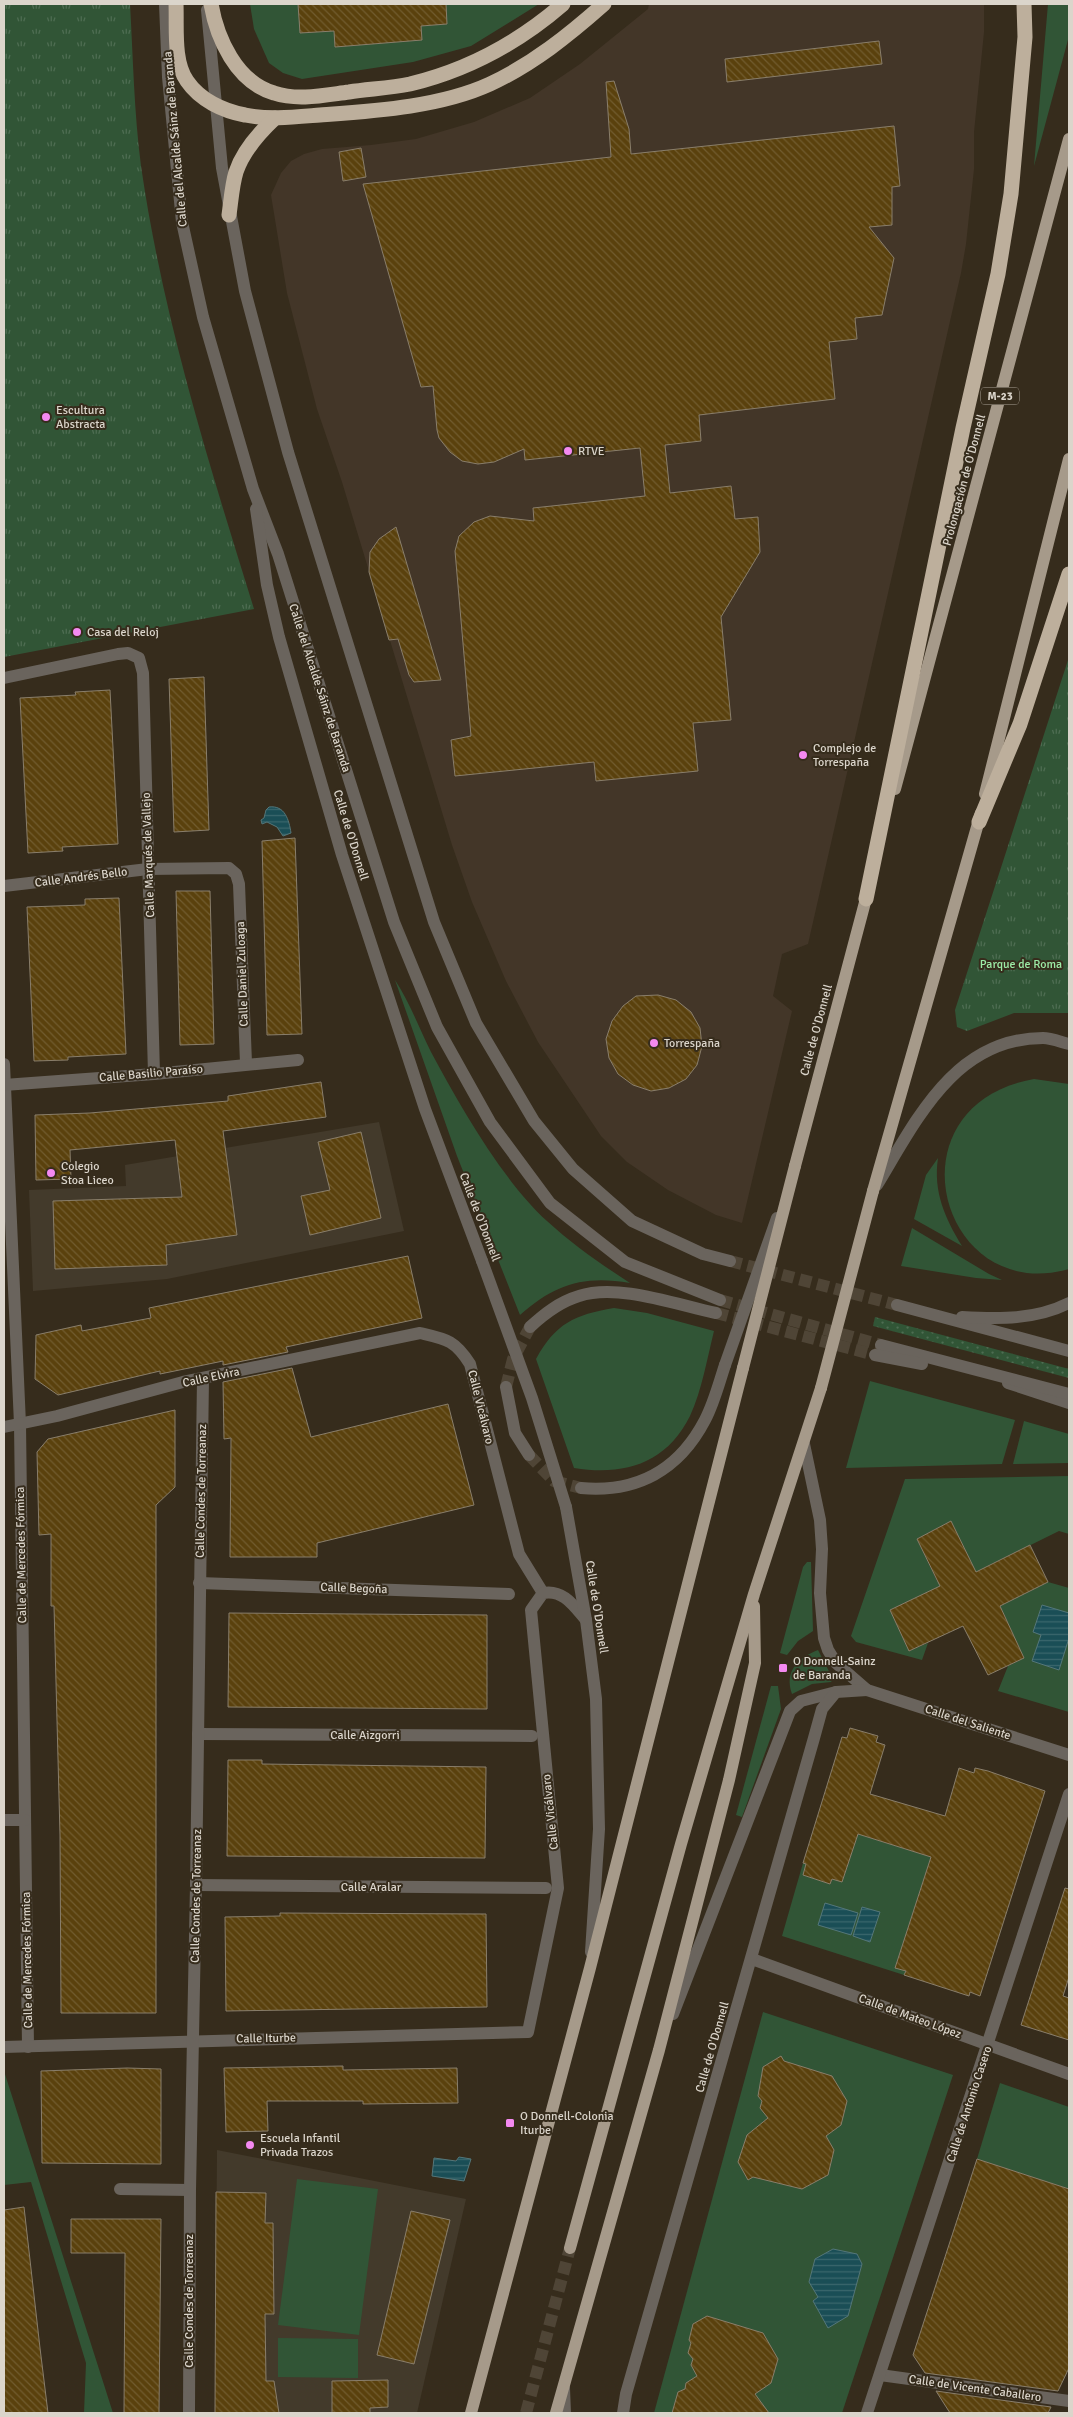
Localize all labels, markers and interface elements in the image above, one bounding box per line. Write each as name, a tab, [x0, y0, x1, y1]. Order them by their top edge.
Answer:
street label: Calle del Alcalde Sáinz de Baranda	[160, 50, 191, 227]
road number: M-23	[981, 388, 1019, 404]
place label: Escultura Abstracta	[56, 403, 105, 432]
marker: Escultura Abstracta	[40, 411, 52, 423]
street label: Prolongación de O'Donnell	[940, 412, 989, 547]
place label: RTVE	[578, 444, 605, 459]
marker: RTVE	[562, 445, 574, 457]
street label: Calle del Alcalde Sáinz de Baranda	[285, 602, 354, 774]
place label: Casa del Reloj	[87, 625, 159, 640]
marker: Casa del Reloj	[71, 626, 83, 638]
place label: Complejo de Torrespaña	[813, 741, 876, 770]
marker: Complejo de Torrespaña	[797, 749, 809, 761]
street label: Calle de O'Donnell	[330, 788, 372, 883]
street label: Calle Marqués de Vallejo	[139, 792, 158, 918]
street label: Calle Andrés Bello	[34, 864, 128, 891]
street label: Calle Daniel Zuloaga	[233, 921, 252, 1027]
park label: Parque de Roma	[980, 957, 1062, 972]
street label: Calle de O'Donnell	[797, 982, 836, 1078]
place label: Torrespaña	[664, 1036, 720, 1051]
marker: Torrespaña	[648, 1037, 660, 1049]
street label: Calle Basilio Paraíso	[99, 1061, 203, 1086]
place label: Colegio Stoa Liceo	[61, 1159, 114, 1188]
marker: Colegio Stoa Liceo	[45, 1167, 57, 1179]
street label: Calle de O'Donnell	[456, 1171, 504, 1264]
street label: Calle Elvira	[181, 1364, 241, 1391]
street label: Calle Vicálvaro	[464, 1368, 497, 1446]
street label: Calle Condes de Torreanaz	[193, 1424, 210, 1558]
street label: Calle de Mercedes Fórmica	[13, 1487, 30, 1623]
street label: Calle de O'Donnell	[582, 1559, 611, 1655]
street label: Calle Begoña	[320, 1580, 388, 1597]
place label: O Donnell-Sainz de Baranda	[793, 1654, 876, 1683]
marker: O Donnell-Sainz de Baranda	[777, 1662, 789, 1674]
street label: Calle del Saliente	[923, 1702, 1013, 1743]
street label: Calle Aizgorri	[330, 1728, 400, 1743]
street label: Calle Vicálvaro	[539, 1773, 562, 1851]
street label: Calle Condes de Torreanaz	[188, 1829, 205, 1963]
street label: Calle Aralar	[341, 1880, 402, 1895]
street label: Calle de Mercedes Fórmica	[19, 1892, 36, 2028]
street label: Calle de Mateo López	[856, 1991, 963, 2042]
street label: Calle de O'Donnell	[692, 1999, 733, 2094]
street label: Calle Iturbe	[236, 2030, 296, 2047]
street label: Calle de Antonio Casero	[944, 2044, 995, 2164]
place label: O Donnell-Colonia Iturbe	[520, 2109, 614, 2138]
marker: O Donnell-Colonia Iturbe	[504, 2117, 516, 2129]
place label: Escuela Infantil Privada Trazos	[260, 2131, 341, 2160]
marker: Escuela Infantil Privada Trazos	[244, 2139, 256, 2151]
street label: Calle Condes de Torreanaz	[182, 2234, 197, 2368]
street label: Calle de Vicente Caballero	[908, 2372, 1042, 2405]

